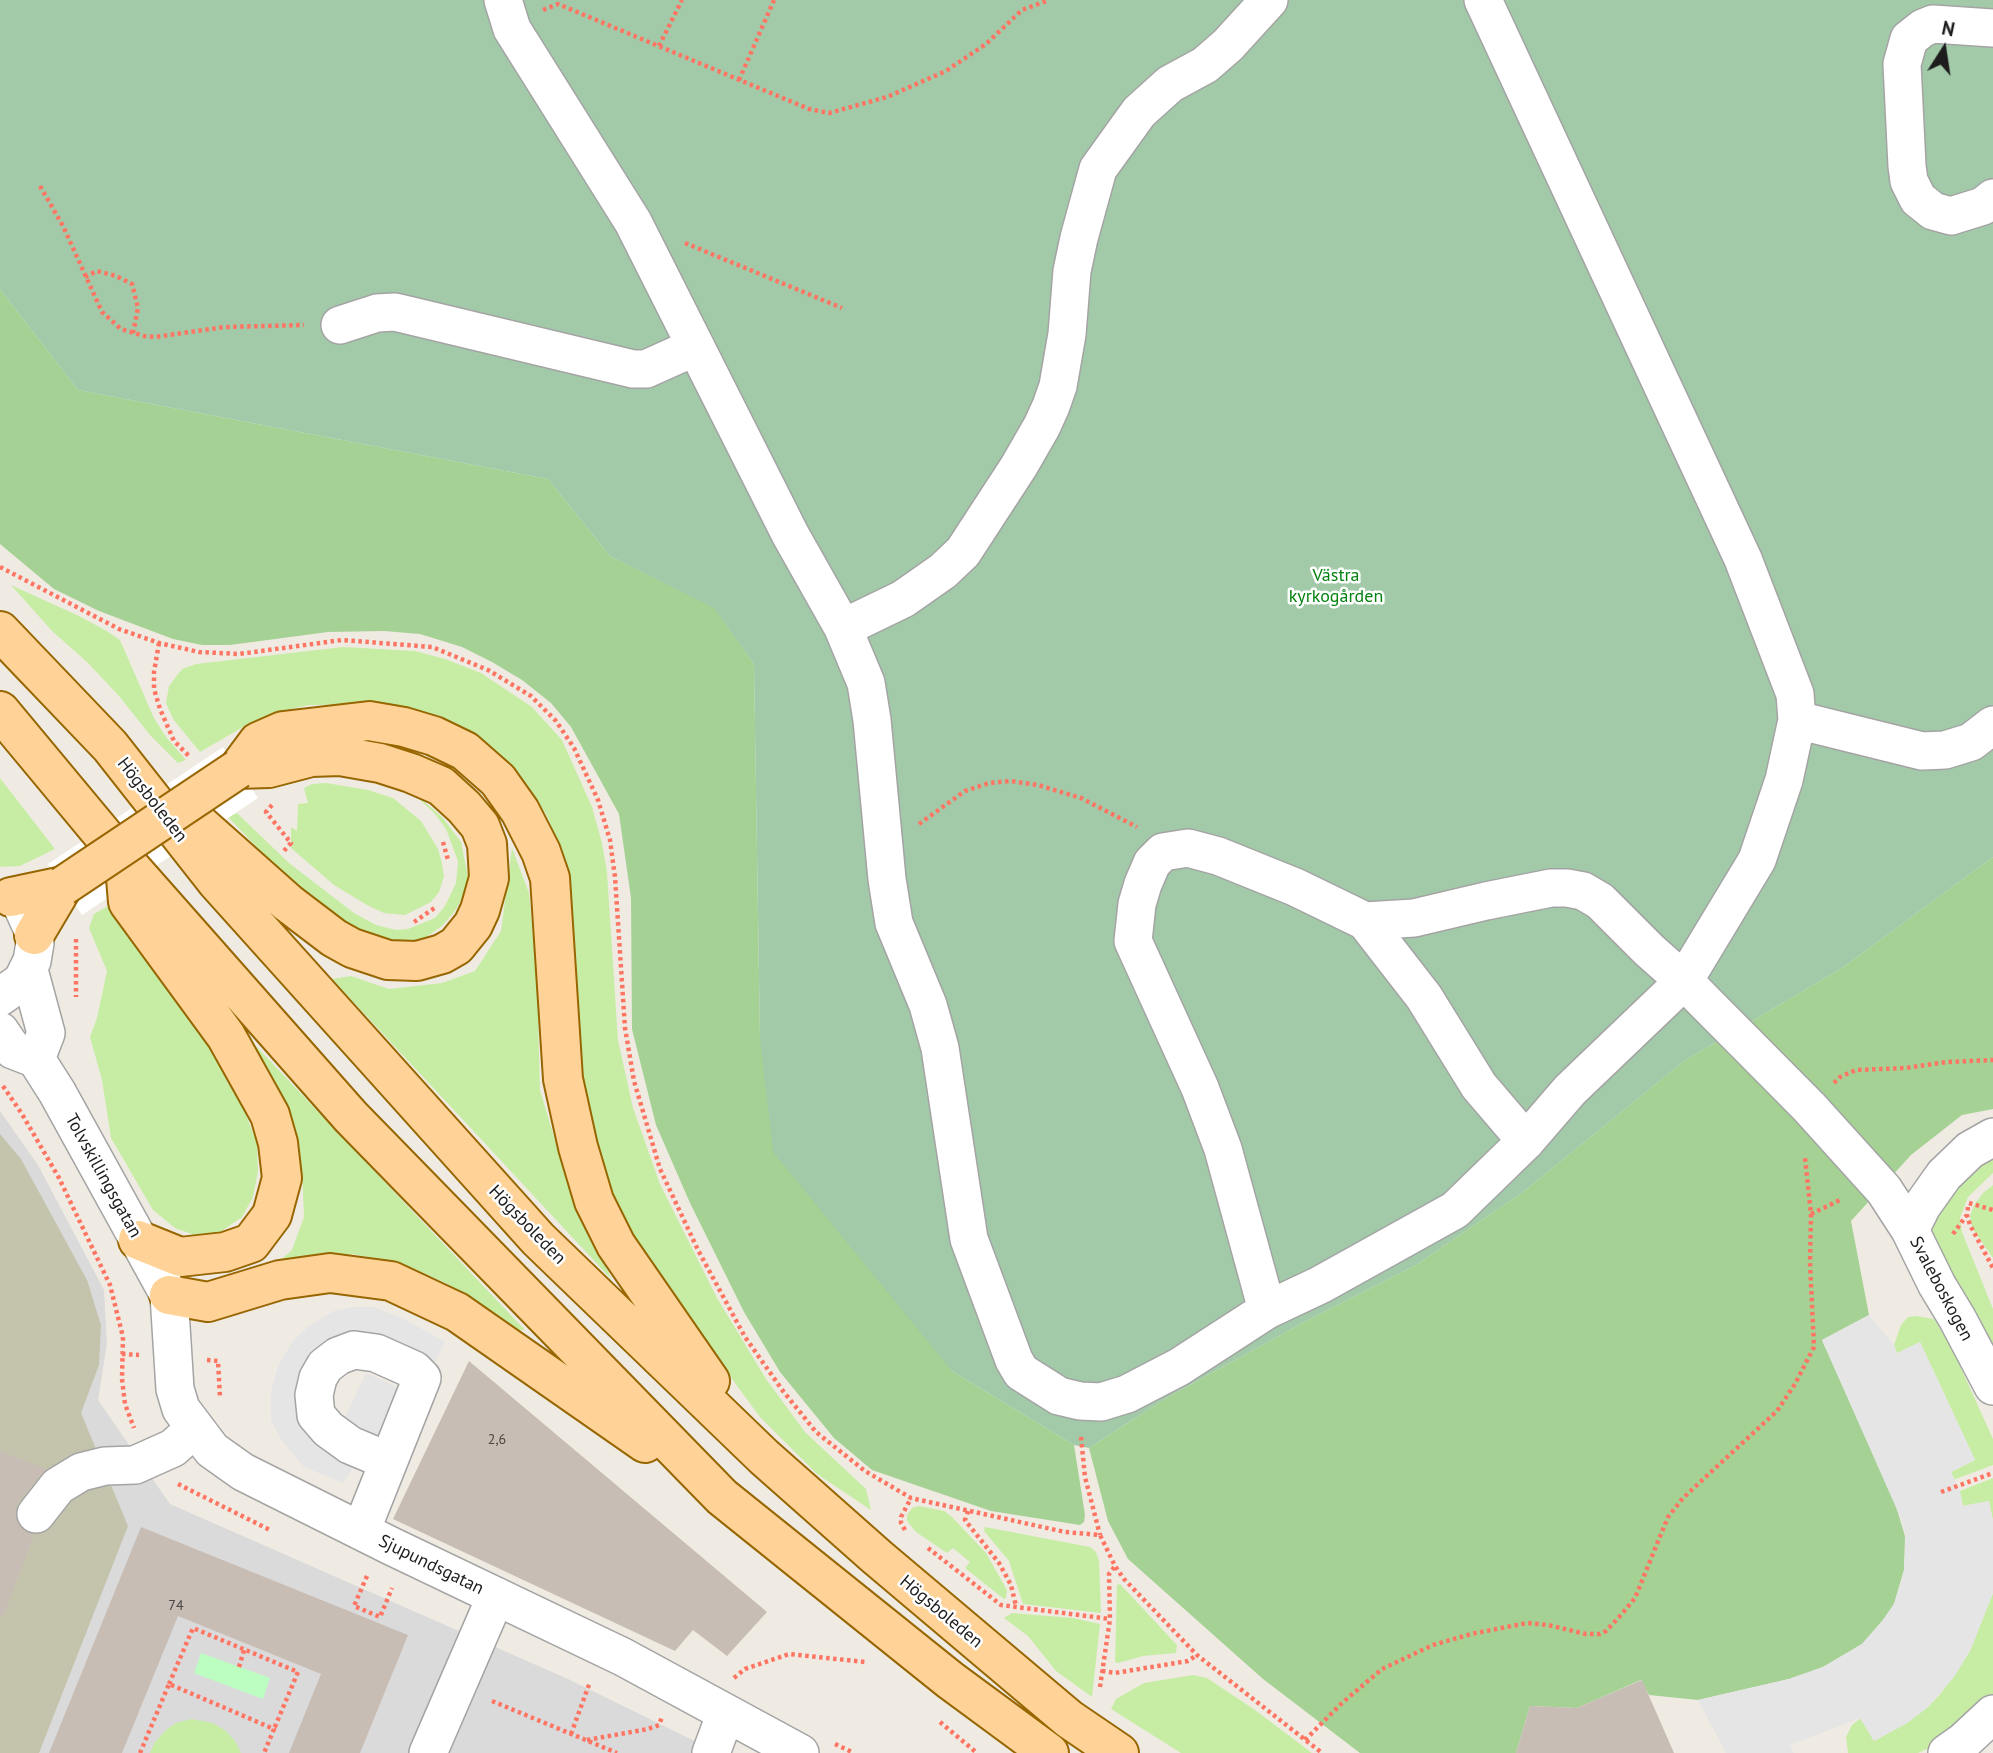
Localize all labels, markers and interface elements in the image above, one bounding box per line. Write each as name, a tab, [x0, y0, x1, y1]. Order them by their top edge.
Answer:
north arrow	[1909, 14, 1979, 84]
text: N	[1940, 15, 1957, 41]
park label: Västra kyrkogården	[1289, 565, 1383, 608]
street label: Högsboleden	[112, 753, 192, 847]
street label: Tolvskillingsgatan	[60, 1110, 146, 1242]
street label: Högsboleden	[484, 1181, 570, 1269]
street label: Svaleboskogen	[1904, 1233, 1978, 1345]
house number: 2,6	[488, 1432, 506, 1448]
street label: Sjupundsgatan	[375, 1530, 487, 1600]
street label: Högsboleden	[895, 1571, 987, 1653]
house number: 74	[168, 1598, 184, 1614]

